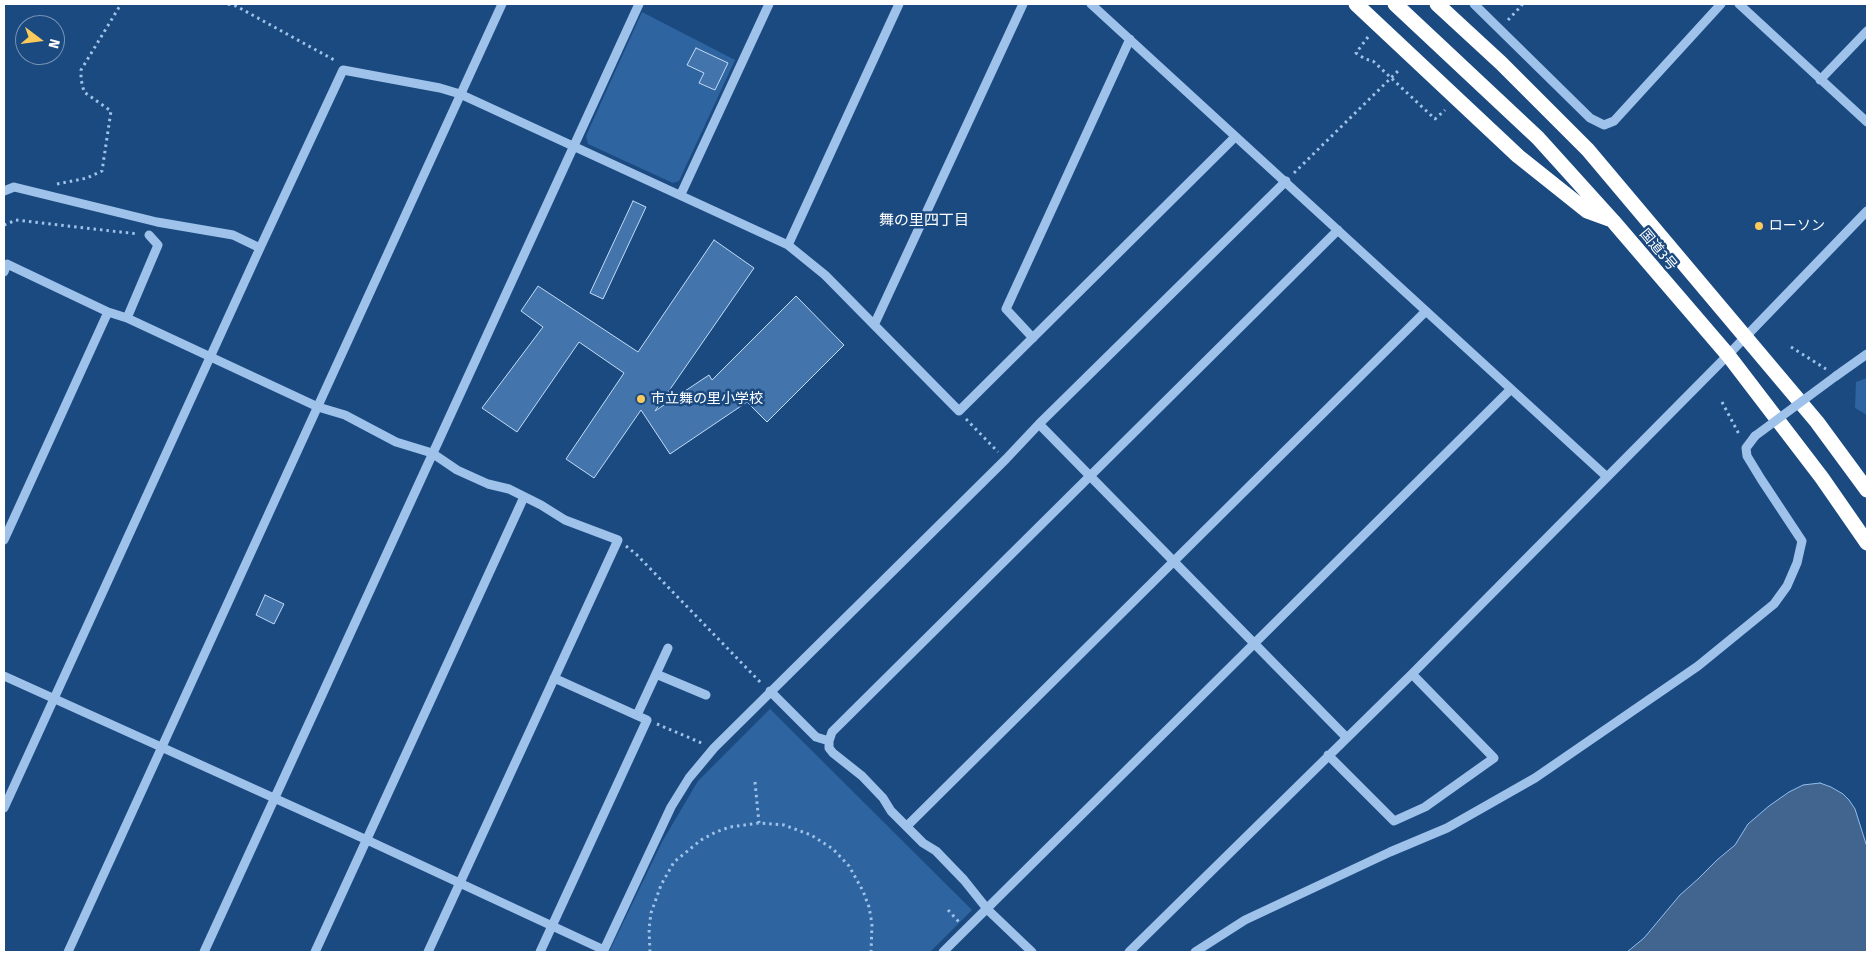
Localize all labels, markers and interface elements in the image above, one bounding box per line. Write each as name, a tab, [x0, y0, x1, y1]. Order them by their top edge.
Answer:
north arrow	[15, 15, 65, 65]
text: N	[45, 37, 63, 50]
district label: 舞の里四丁目	[879, 212, 969, 230]
place label: ローソン	[1769, 218, 1825, 234]
marker: ローソン	[1753, 220, 1765, 232]
street label: 国道3号	[1636, 226, 1680, 274]
place label: 市立舞の里小学校	[651, 391, 763, 407]
marker: 市立舞の里小学校	[635, 393, 647, 405]

